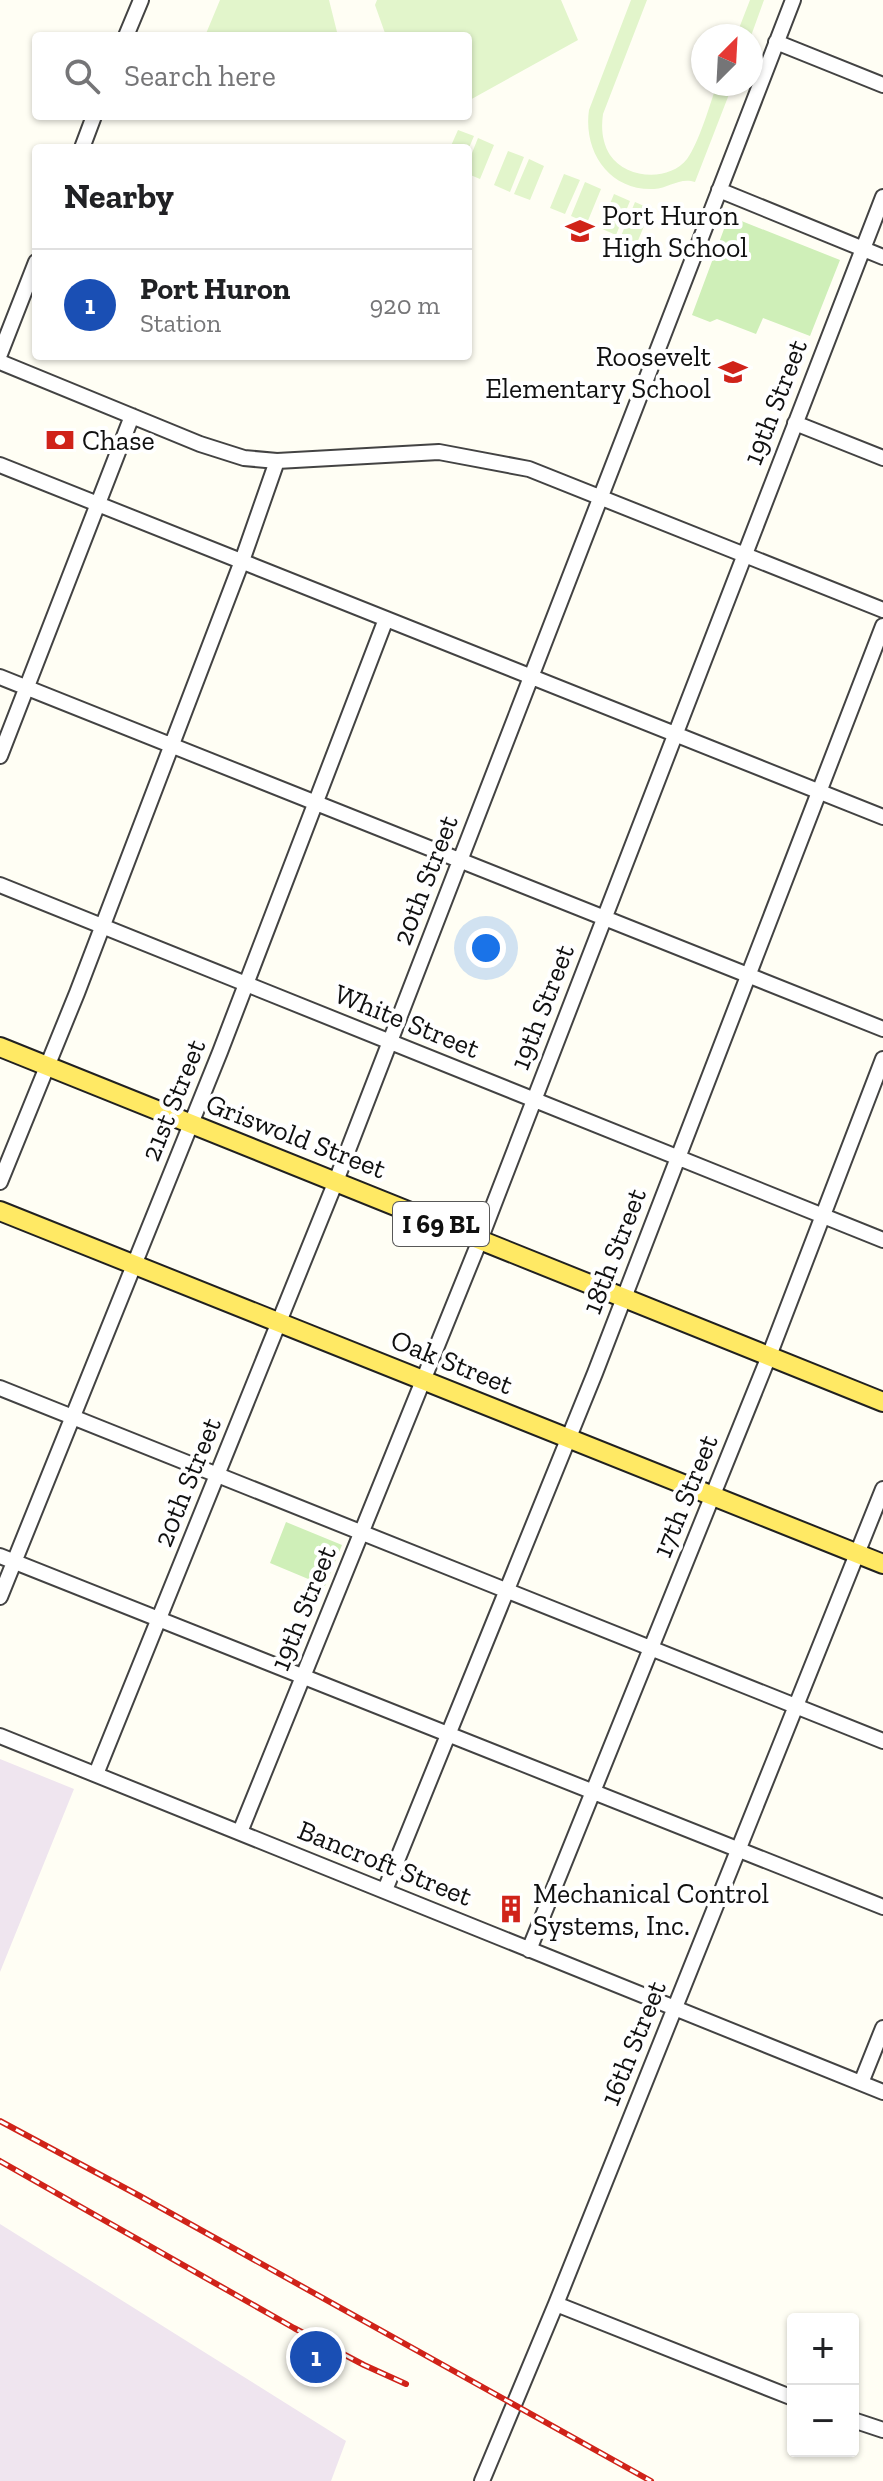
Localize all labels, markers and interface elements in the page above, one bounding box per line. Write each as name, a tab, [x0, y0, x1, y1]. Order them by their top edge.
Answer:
north arrow	[691, 24, 763, 96]
search box	[32, 32, 472, 120]
icon: search	[60, 54, 104, 98]
text: Search here	[124, 58, 276, 94]
text: Nearby	[64, 176, 174, 217]
place label: Port Huron High School	[602, 199, 748, 264]
school or university icon: Port Huron High School	[565, 216, 595, 246]
text: Port Huron	[140, 271, 290, 307]
text: 1	[85, 289, 95, 321]
text: 920 m	[369, 289, 440, 321]
text: Station	[140, 307, 221, 339]
street label: 19th Street	[736, 334, 814, 469]
place label: Roosevelt Elementary School	[485, 340, 712, 405]
school or university icon: Roosevelt Elementary School	[718, 357, 748, 387]
place label: Chase	[82, 424, 155, 457]
bank icon: Chase	[45, 425, 75, 455]
street label: 20th Street	[385, 810, 465, 950]
your location	[466, 928, 506, 968]
street label: 19th Street	[503, 939, 581, 1074]
street label: White Street	[330, 977, 485, 1065]
street label: 21st Street	[134, 1034, 212, 1166]
street label: Griswold Street	[202, 1087, 391, 1186]
street label: 18th Street	[575, 1183, 653, 1318]
road number: I 69 BL	[393, 1202, 489, 1246]
street label: Oak Street	[386, 1323, 518, 1402]
street label: 20th Street	[146, 1412, 228, 1551]
street label: 17th Street	[645, 1429, 725, 1562]
street label: 19th Street	[263, 1540, 343, 1675]
street label: Bancroft Street	[293, 1813, 478, 1913]
place label: Mechanical Control Systems, Inc.	[533, 1877, 769, 1942]
building icon: Mechanical Control Systems, Inc.	[496, 1894, 526, 1924]
street label: 16th Street	[593, 1975, 673, 2110]
map controls	[787, 2313, 859, 2457]
button: +	[787, 2313, 859, 2385]
pin: 1	[290, 2327, 342, 2387]
button: −	[787, 2385, 859, 2457]

